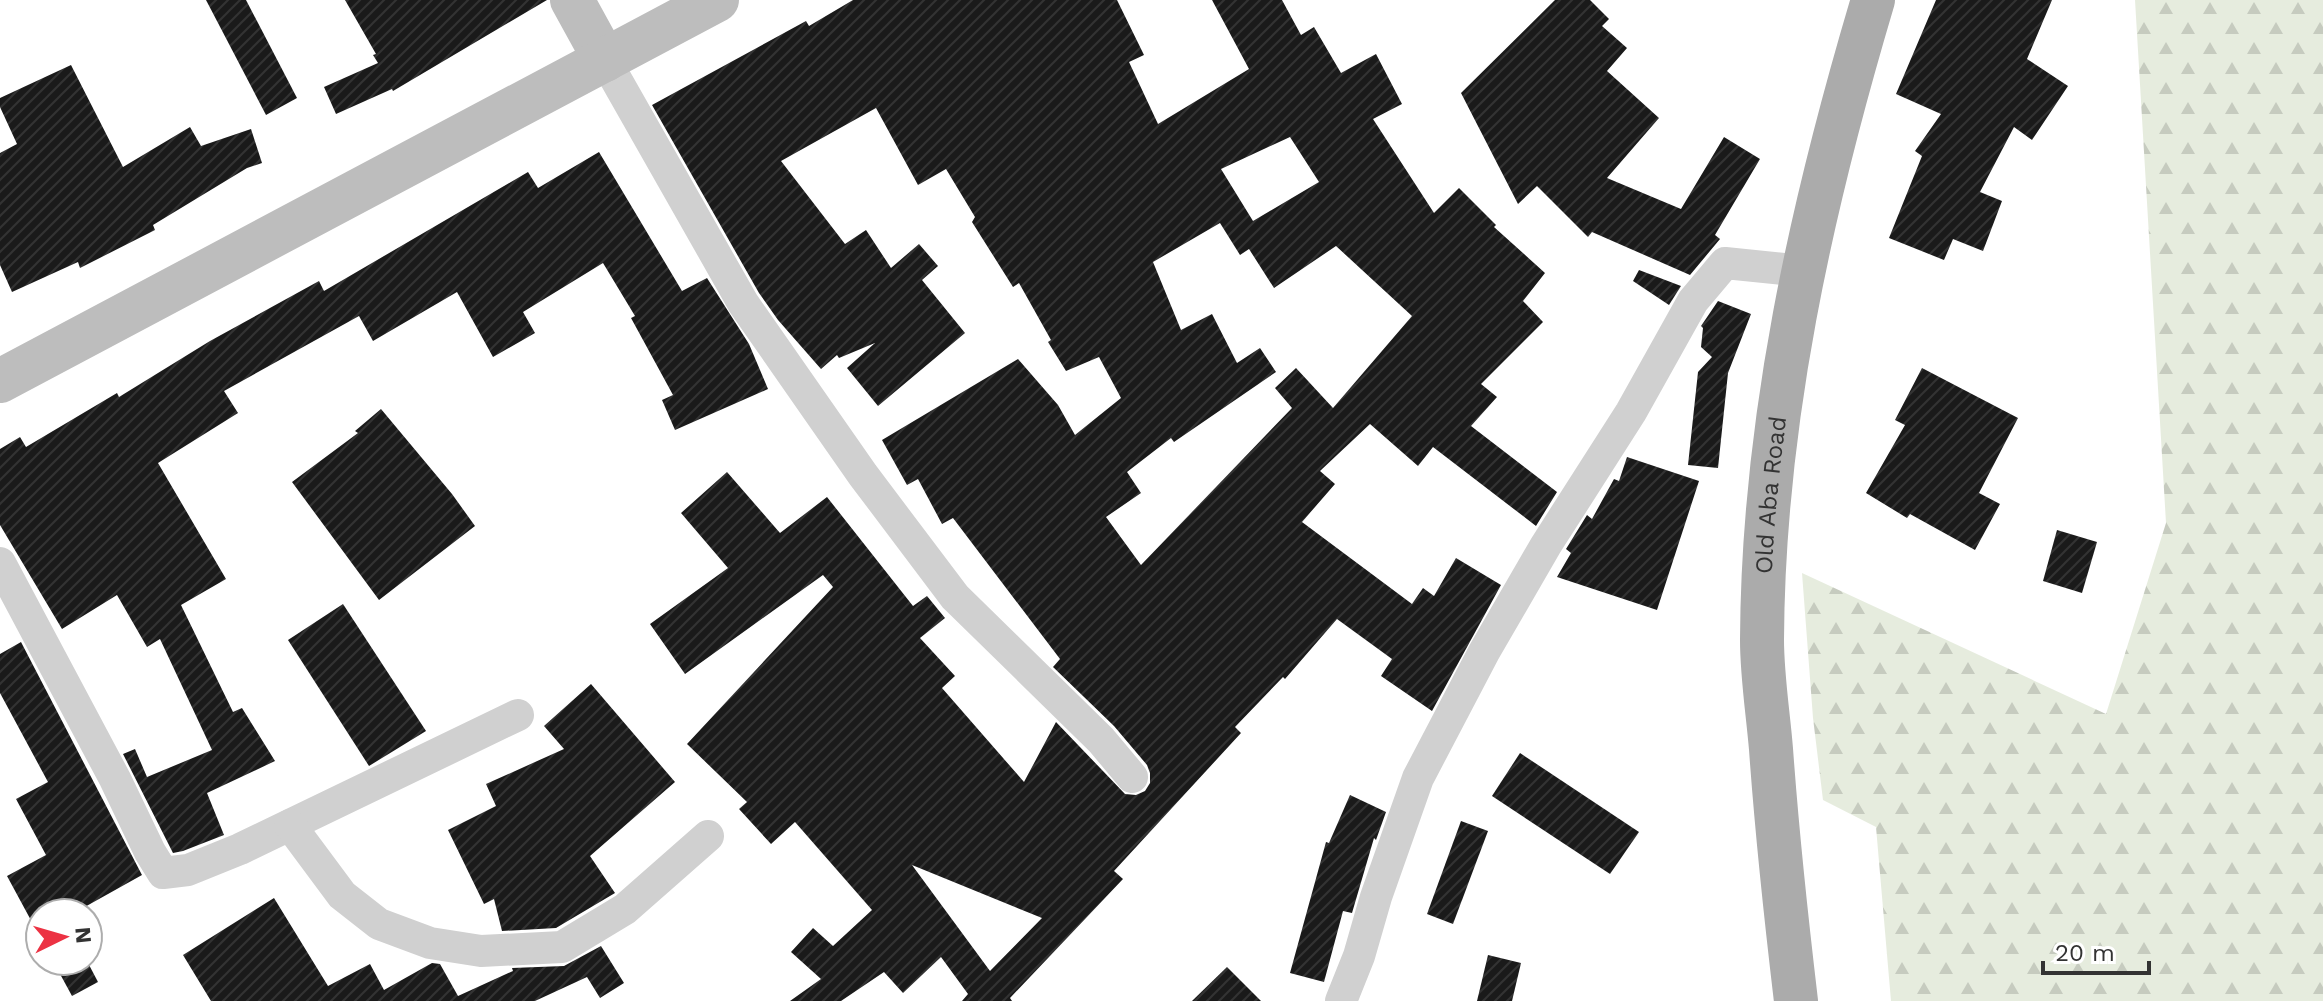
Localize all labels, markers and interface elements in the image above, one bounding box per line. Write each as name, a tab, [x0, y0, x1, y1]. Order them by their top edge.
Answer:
street label: Old Aba Road	[1750, 414, 1792, 575]
north arrow	[24, 897, 104, 977]
scale bar	[2043, 925, 2149, 975]
text: N	[70, 926, 97, 945]
text: 20 m	[2055, 939, 2115, 967]

